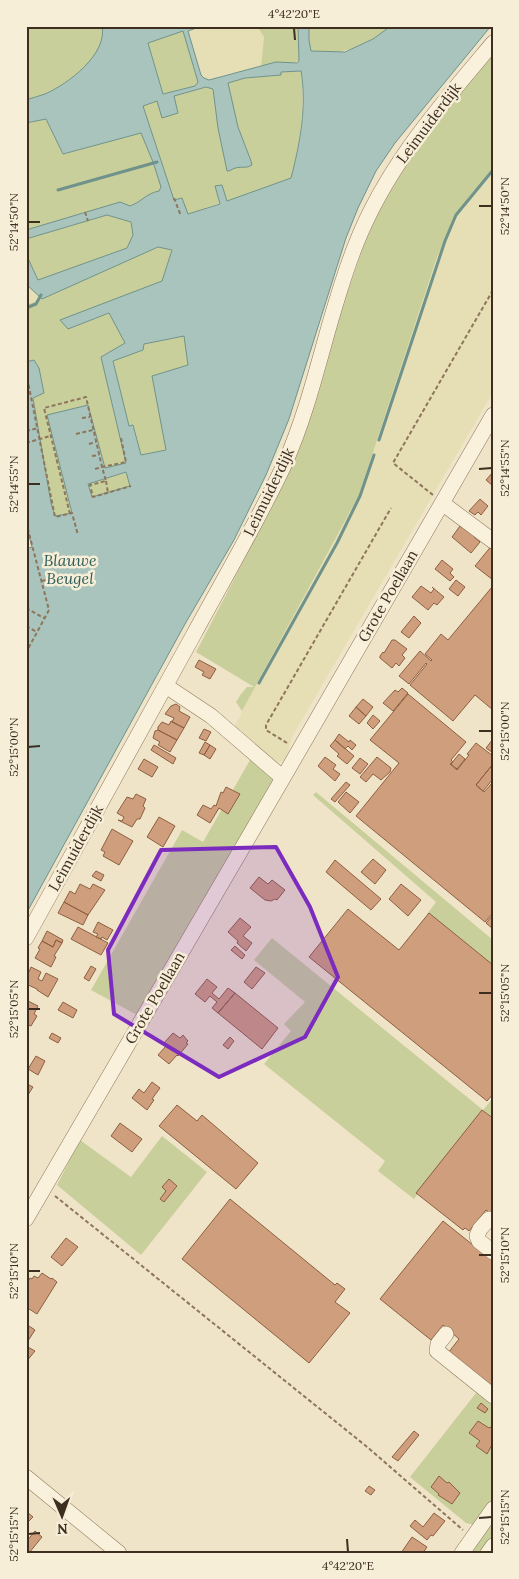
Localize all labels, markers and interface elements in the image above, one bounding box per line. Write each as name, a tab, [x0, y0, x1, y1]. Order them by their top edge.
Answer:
text: 4°42'20"E	[268, 6, 320, 21]
street label: Leimuiderdijk	[392, 79, 465, 167]
text: 52°14'50"N	[497, 177, 512, 235]
text: 52°14'50"N	[6, 193, 21, 251]
text: 52°14'55"N	[497, 439, 512, 497]
street label: Leimuiderdijk	[239, 444, 298, 539]
text: 52°14'55"N	[6, 455, 21, 513]
street label: Grote Poellaan	[354, 546, 422, 645]
water label: Blauwe Beugel	[43, 550, 97, 588]
text: 52°15'00"N	[497, 701, 512, 761]
text: 52°15'00"N	[6, 717, 21, 777]
street label: Leimuiderdijk	[44, 801, 107, 894]
street label: Grote Poellaan	[121, 948, 189, 1047]
text: 52°15'05"N	[497, 964, 512, 1022]
text: 52°15'05"N	[6, 980, 21, 1038]
text: 52°15'10"N	[497, 1227, 512, 1283]
text: 52°15'10"N	[6, 1243, 21, 1299]
text: 52°15'15"N	[497, 1489, 512, 1545]
north arrow	[38, 1492, 88, 1542]
text: 52°15'15"N	[6, 1506, 21, 1562]
text: N	[57, 1520, 68, 1538]
text: 4°42'20"E	[322, 1558, 374, 1573]

